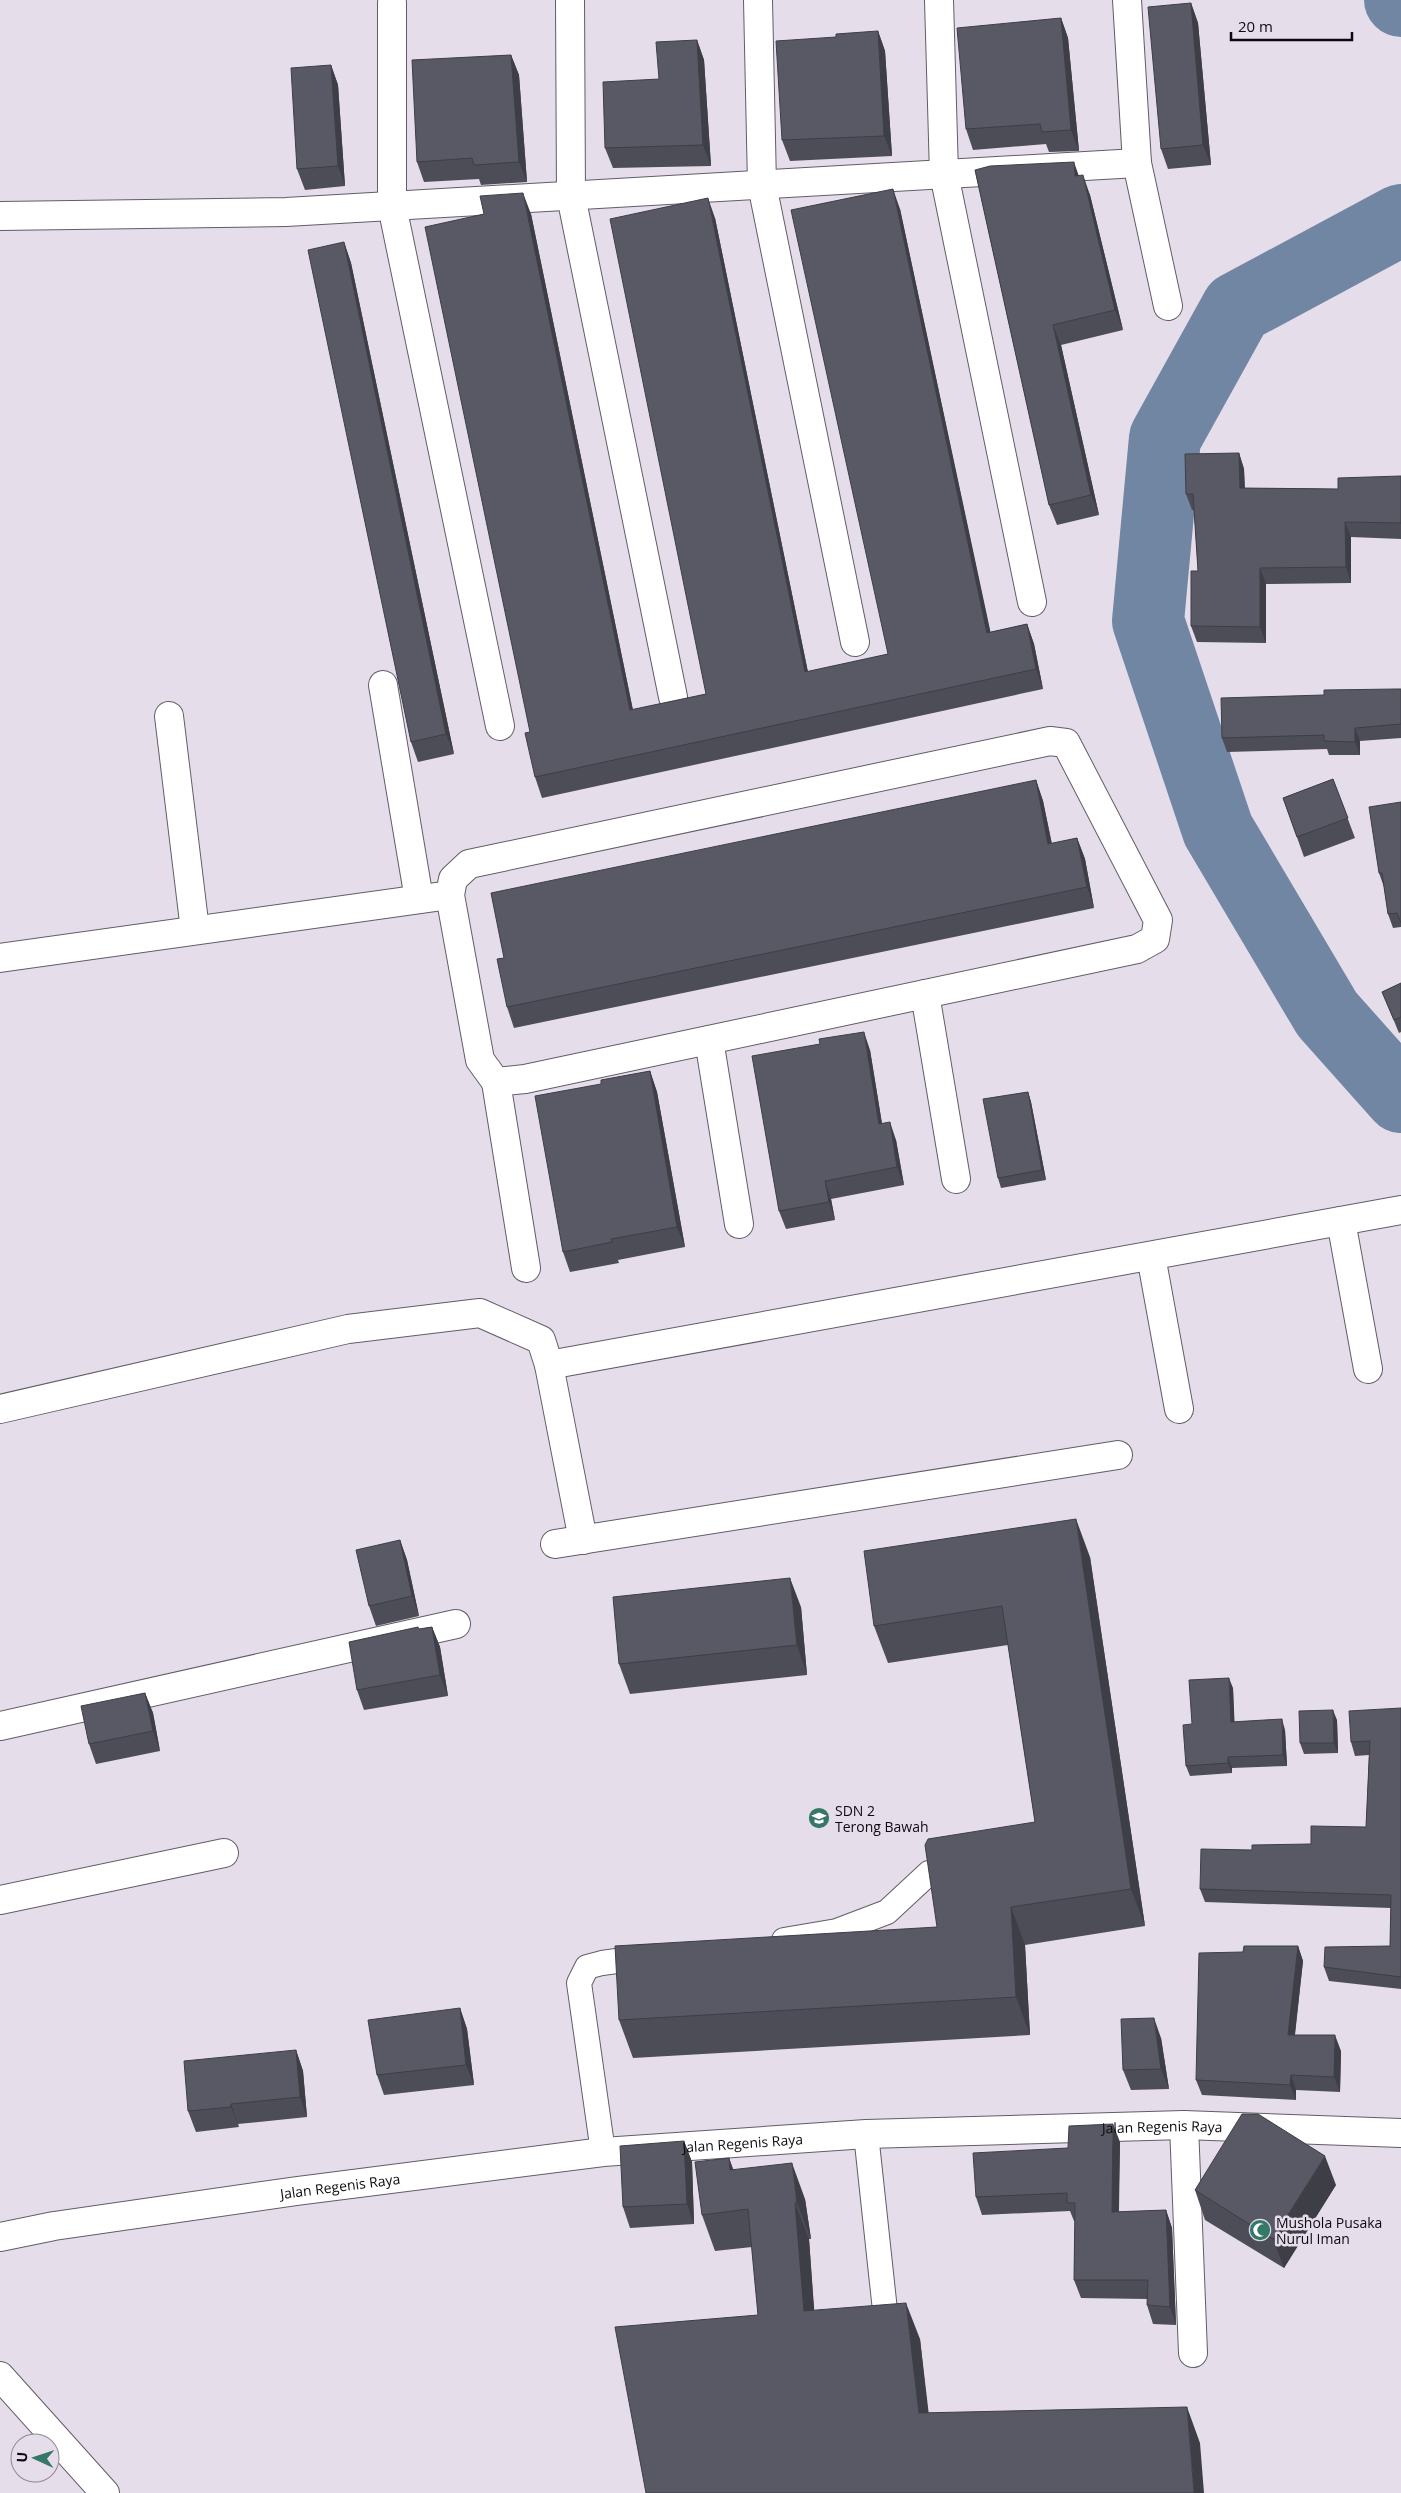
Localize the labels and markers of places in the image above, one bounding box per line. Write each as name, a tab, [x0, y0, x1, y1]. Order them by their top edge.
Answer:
place label: SDN 2 Terong Bawah	[835, 1801, 929, 1836]
school or university icon: SDN 2 Terong Bawah	[807, 1806, 831, 1830]
place label: Mushola Pusaka Nurul Iman	[1276, 2213, 1382, 2248]
mosque icon: Mushola Pusaka Nurul Iman	[1248, 2218, 1272, 2242]

